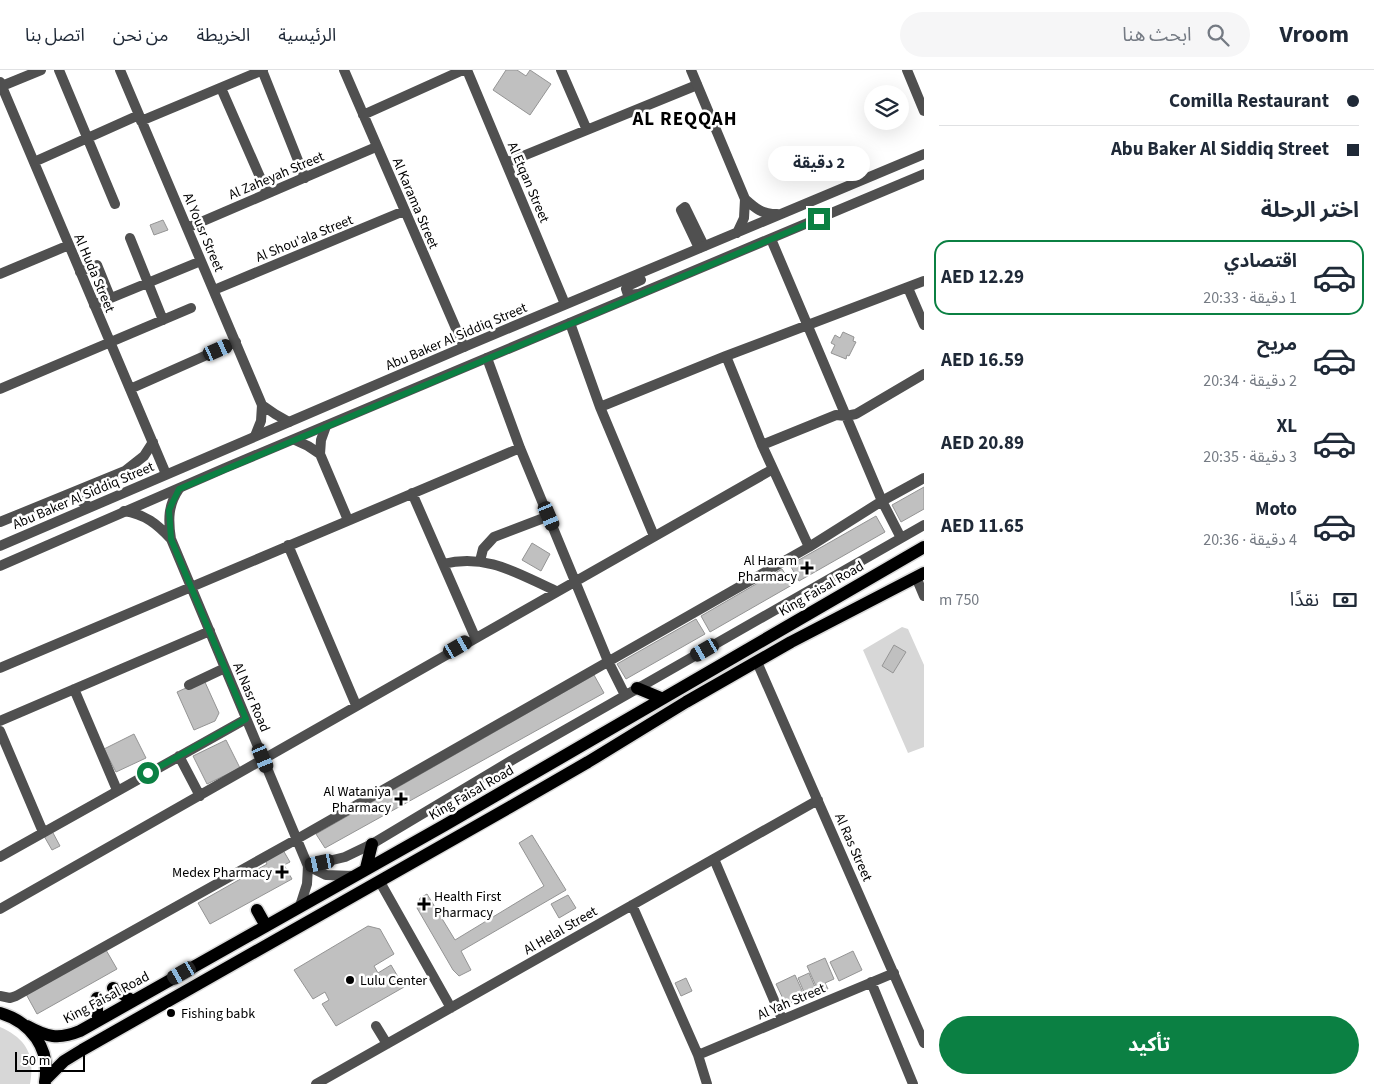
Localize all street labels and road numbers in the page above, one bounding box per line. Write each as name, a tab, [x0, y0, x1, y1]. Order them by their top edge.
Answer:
street label: Al Etqan Street	[502, 139, 554, 226]
street label: Al Zaheyah Street	[226, 147, 327, 205]
street label: Al Karama Street	[387, 155, 443, 252]
street label: Al Yousr Street	[177, 190, 229, 275]
street label: Al Shou'ala Street	[253, 210, 356, 268]
street label: Al Huda Street	[69, 231, 120, 316]
street label: Abu Baker Al Siddiq Street	[383, 298, 530, 376]
street label: Abu Baker Al Siddiq Street	[10, 457, 157, 535]
street label: King Faisal Road	[775, 556, 868, 621]
street label: Al Nasr Road	[227, 660, 275, 735]
street label: King Faisal Road	[425, 760, 518, 825]
street label: Al Ras Street	[829, 810, 877, 885]
street label: Al Helal Street	[520, 902, 601, 960]
street label: King Faisal Road	[60, 967, 153, 1029]
street label: Al Yah Street	[754, 978, 829, 1025]

